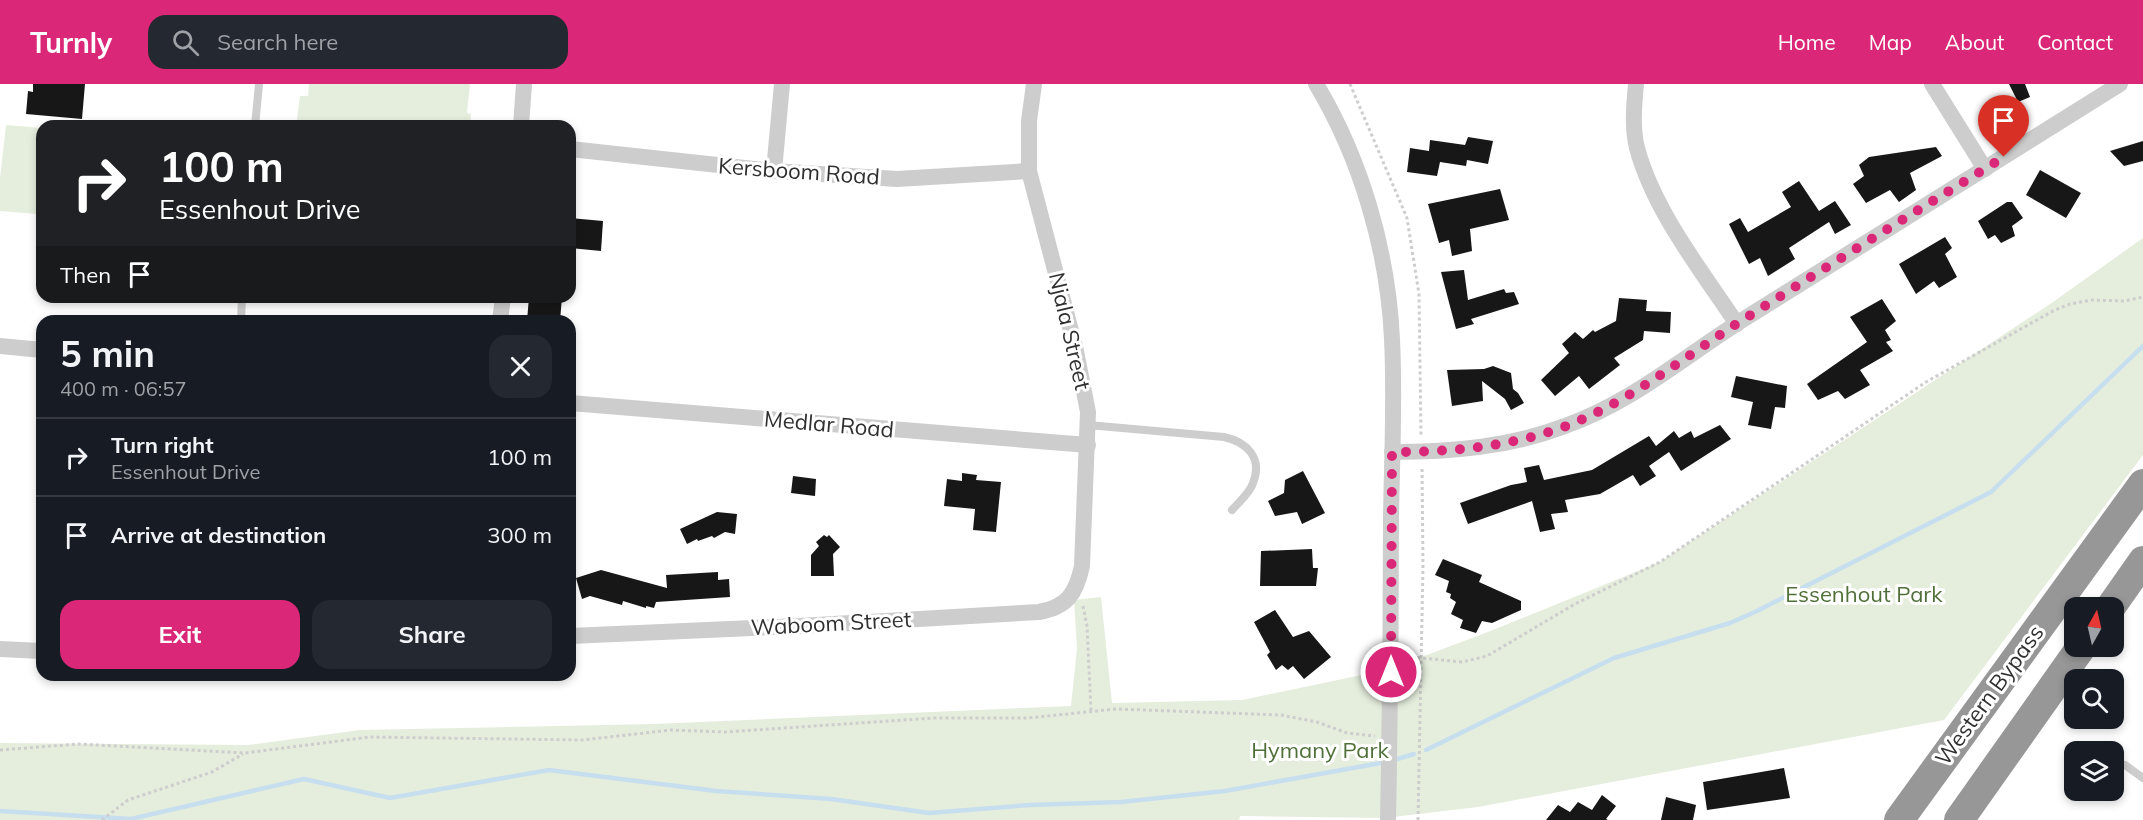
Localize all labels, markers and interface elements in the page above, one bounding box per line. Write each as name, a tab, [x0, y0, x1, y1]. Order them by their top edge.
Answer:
search box	[148, 15, 568, 69]
text: Turnly	[30, 25, 112, 60]
icon: search	[169, 26, 202, 59]
text: Search here	[217, 28, 338, 56]
text: Home	[1778, 29, 1836, 55]
text: Map	[1869, 29, 1912, 55]
text: About	[1945, 29, 2004, 55]
text: Contact	[2037, 29, 2113, 55]
pin	[1978, 95, 2029, 157]
icon: arrive	[1987, 104, 2020, 137]
text: 100 m	[159, 140, 284, 193]
icon: right	[60, 144, 138, 222]
street label: Kersboom Road	[717, 151, 881, 191]
text: Essenhout Drive	[159, 192, 361, 226]
icon: arrive	[123, 258, 156, 291]
text: Then	[60, 261, 111, 289]
street label: Njala Street	[1043, 269, 1097, 393]
text: 5 min	[60, 331, 155, 376]
button: close	[489, 335, 552, 398]
text: 400 m · 06:57	[60, 376, 186, 401]
street label: Medlar Road	[763, 404, 895, 444]
text: Turn right	[111, 431, 214, 459]
icon: right	[60, 441, 93, 474]
text: 100 m	[487, 443, 552, 471]
text: Essenhout Drive	[111, 459, 260, 484]
icon: arrive	[60, 519, 93, 552]
text: Arrive at destination	[111, 521, 326, 549]
text: 300 m	[487, 521, 552, 549]
park label: Essenhout Park	[1785, 580, 1943, 608]
north arrow	[2064, 597, 2124, 657]
map controls	[2064, 597, 2124, 801]
button: Exit	[60, 600, 300, 669]
button: Share	[312, 600, 552, 669]
street label: Waboom Street	[750, 605, 912, 641]
street label: Western Bypass	[1929, 619, 2049, 771]
position arrow	[1359, 640, 1423, 704]
button: search	[2064, 669, 2124, 729]
park label: Hymany Park	[1251, 736, 1389, 764]
button: layers	[2064, 741, 2124, 801]

